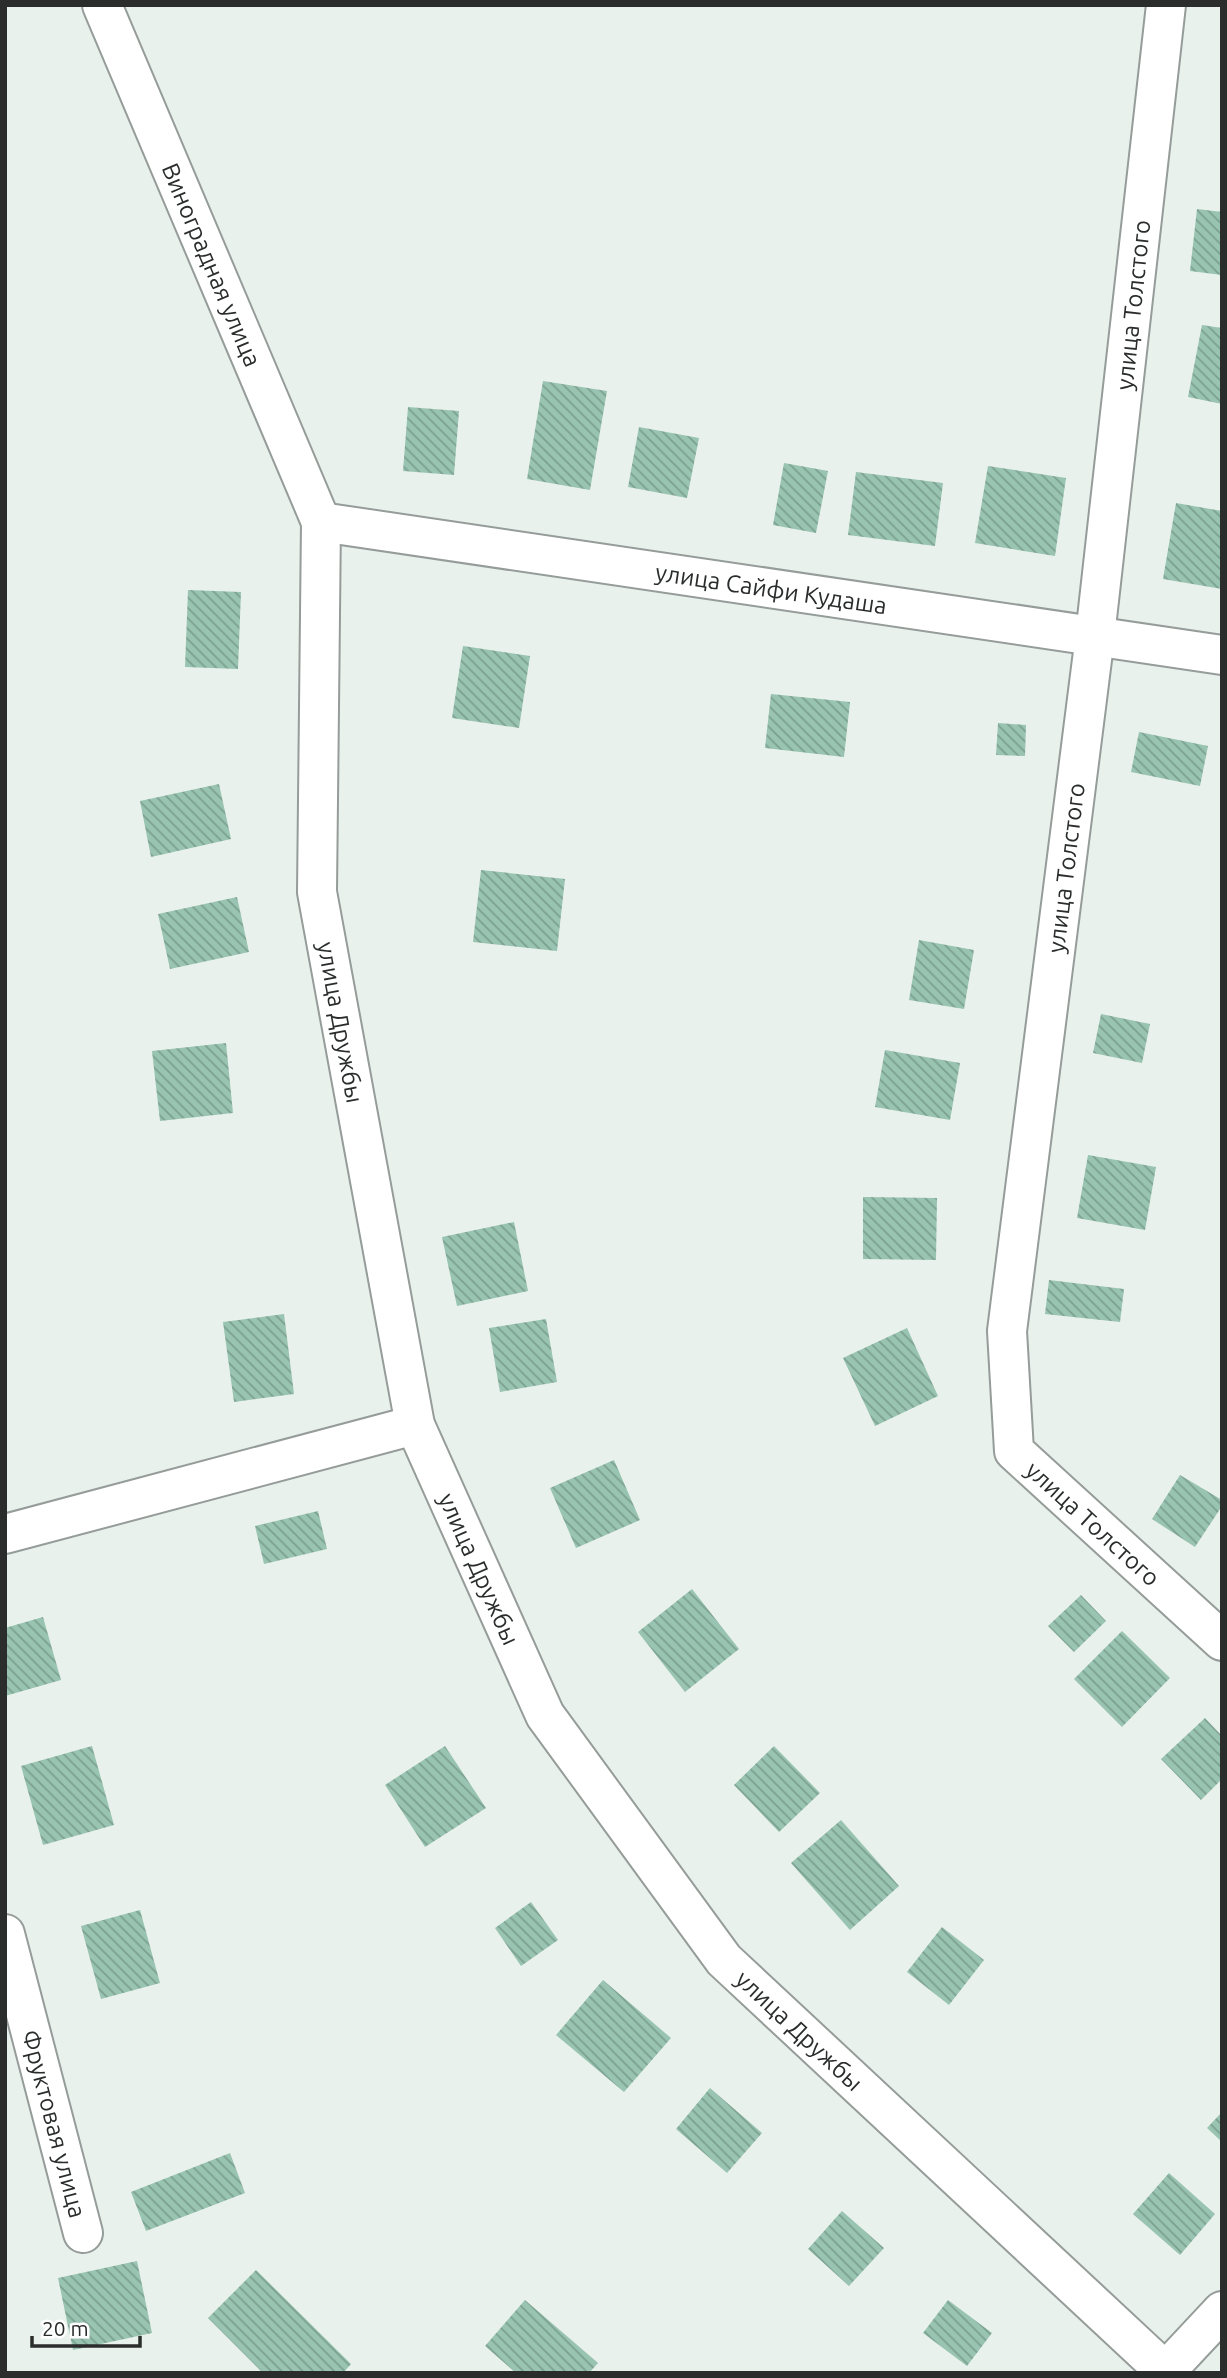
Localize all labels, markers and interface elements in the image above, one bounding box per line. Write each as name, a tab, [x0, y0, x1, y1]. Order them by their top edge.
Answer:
street label: Виноградная улица	[157, 159, 267, 370]
street label: улица Толстого	[1111, 218, 1155, 392]
street label: улица Сайфи Кудаша	[654, 558, 889, 619]
street label: улица Толстого	[1042, 781, 1090, 955]
street label: улица Дружбы	[313, 940, 369, 1105]
street label: улица Толстого	[1021, 1456, 1166, 1591]
street label: улица Дружбы	[434, 1489, 525, 1649]
street label: улица Дружбы	[731, 1965, 869, 2096]
street label: Фруктовая улица	[17, 2027, 92, 2221]
scale bar	[32, 2304, 140, 2348]
text: 20 m	[42, 2316, 89, 2340]

